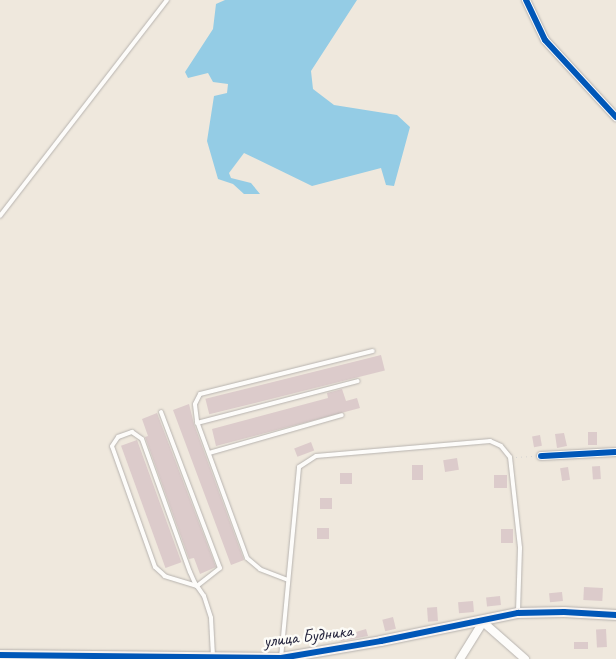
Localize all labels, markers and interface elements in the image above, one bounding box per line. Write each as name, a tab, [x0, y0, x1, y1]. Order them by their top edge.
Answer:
street label: улица Будника	[262, 620, 354, 652]

